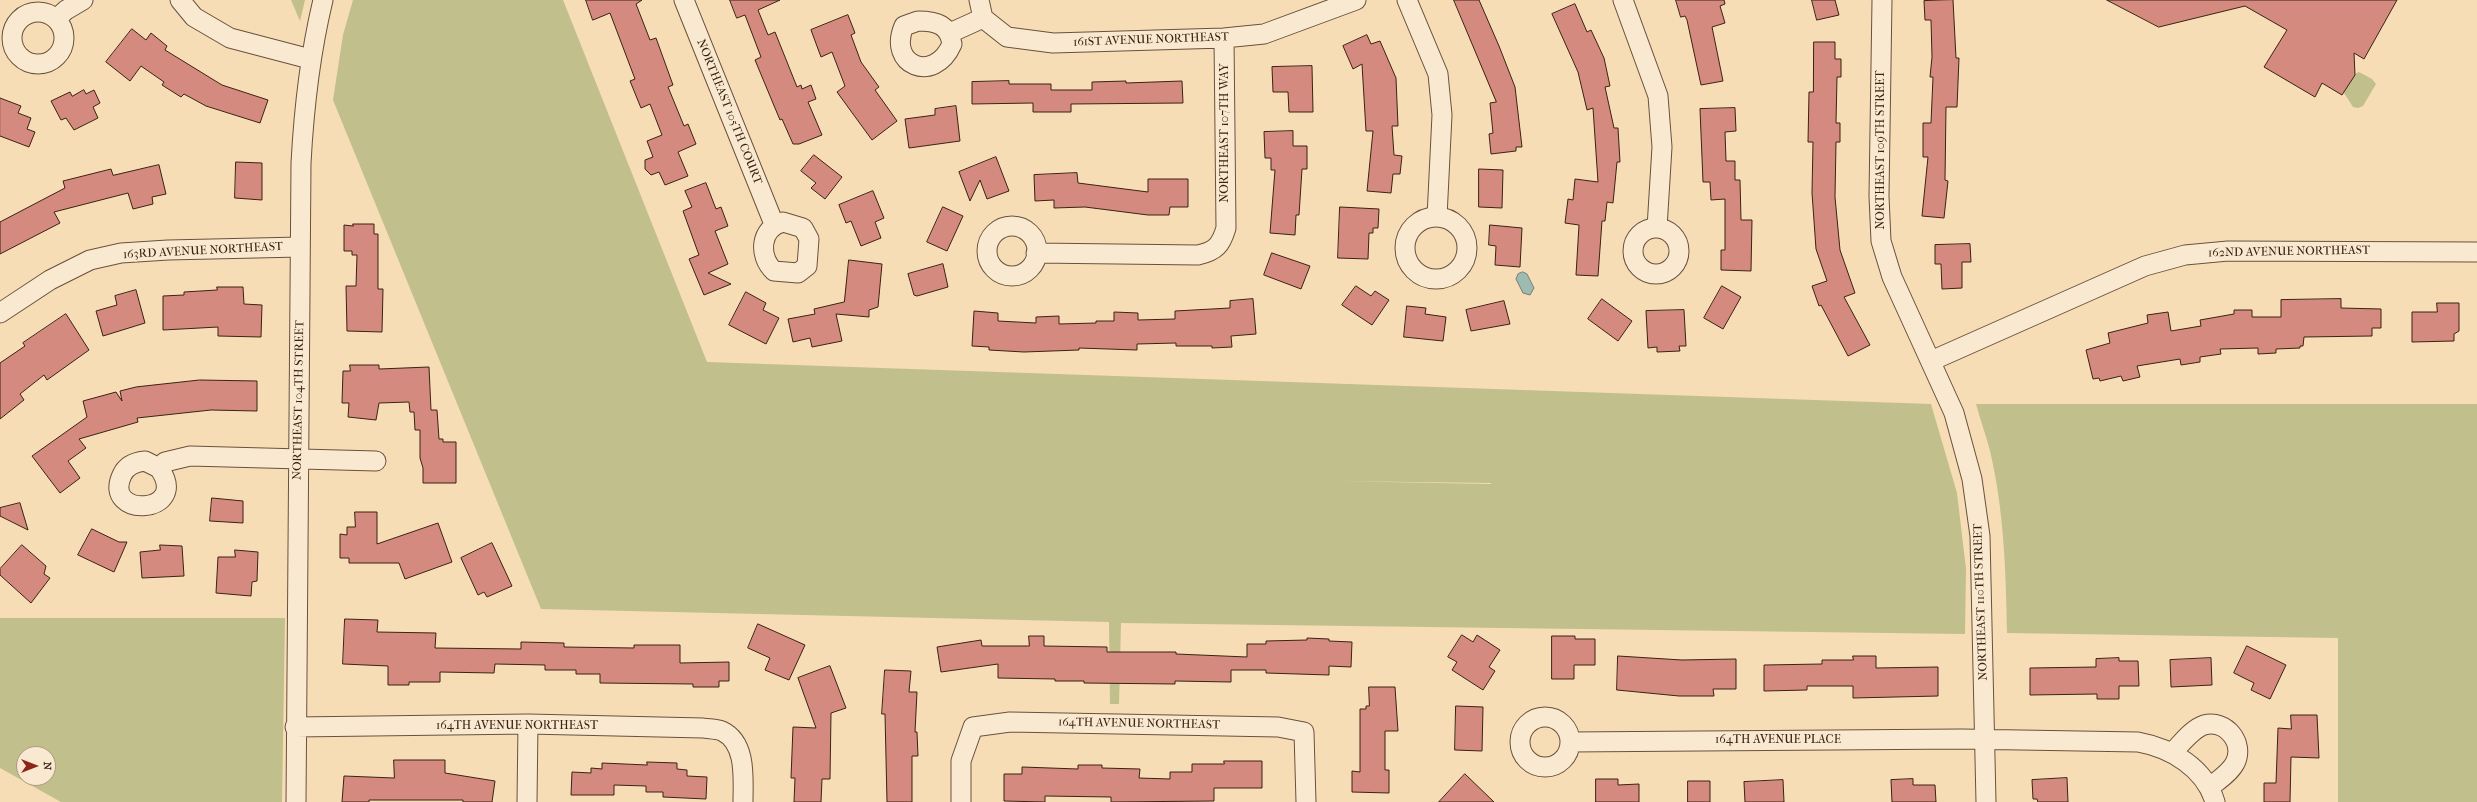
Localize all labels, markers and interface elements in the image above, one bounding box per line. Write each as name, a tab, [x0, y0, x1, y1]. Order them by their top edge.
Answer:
street label: 161ST AVENUE NORTHEAST	[1073, 30, 1229, 50]
street label: NORTHEAST 105TH COURT	[693, 37, 765, 187]
street label: NORTHEAST 107TH WAY	[1218, 63, 1232, 203]
street label: NORTHEAST 109TH STREET	[1874, 70, 1888, 230]
street label: 163RD AVENUE NORTHEAST	[123, 240, 283, 262]
street label: 162ND AVENUE NORTHEAST	[2208, 243, 2370, 261]
street label: NORTHEAST 104TH STREET	[290, 320, 308, 480]
street label: NORTHEAST 110TH STREET	[1971, 523, 1991, 681]
street label: 164TH AVENUE NORTHEAST	[1058, 715, 1220, 733]
street label: 164TH AVENUE NORTHEAST	[436, 719, 598, 733]
street label: 164TH AVENUE PLACE	[1715, 733, 1841, 747]
north arrow	[16, 746, 56, 786]
text: N	[41, 762, 54, 770]

